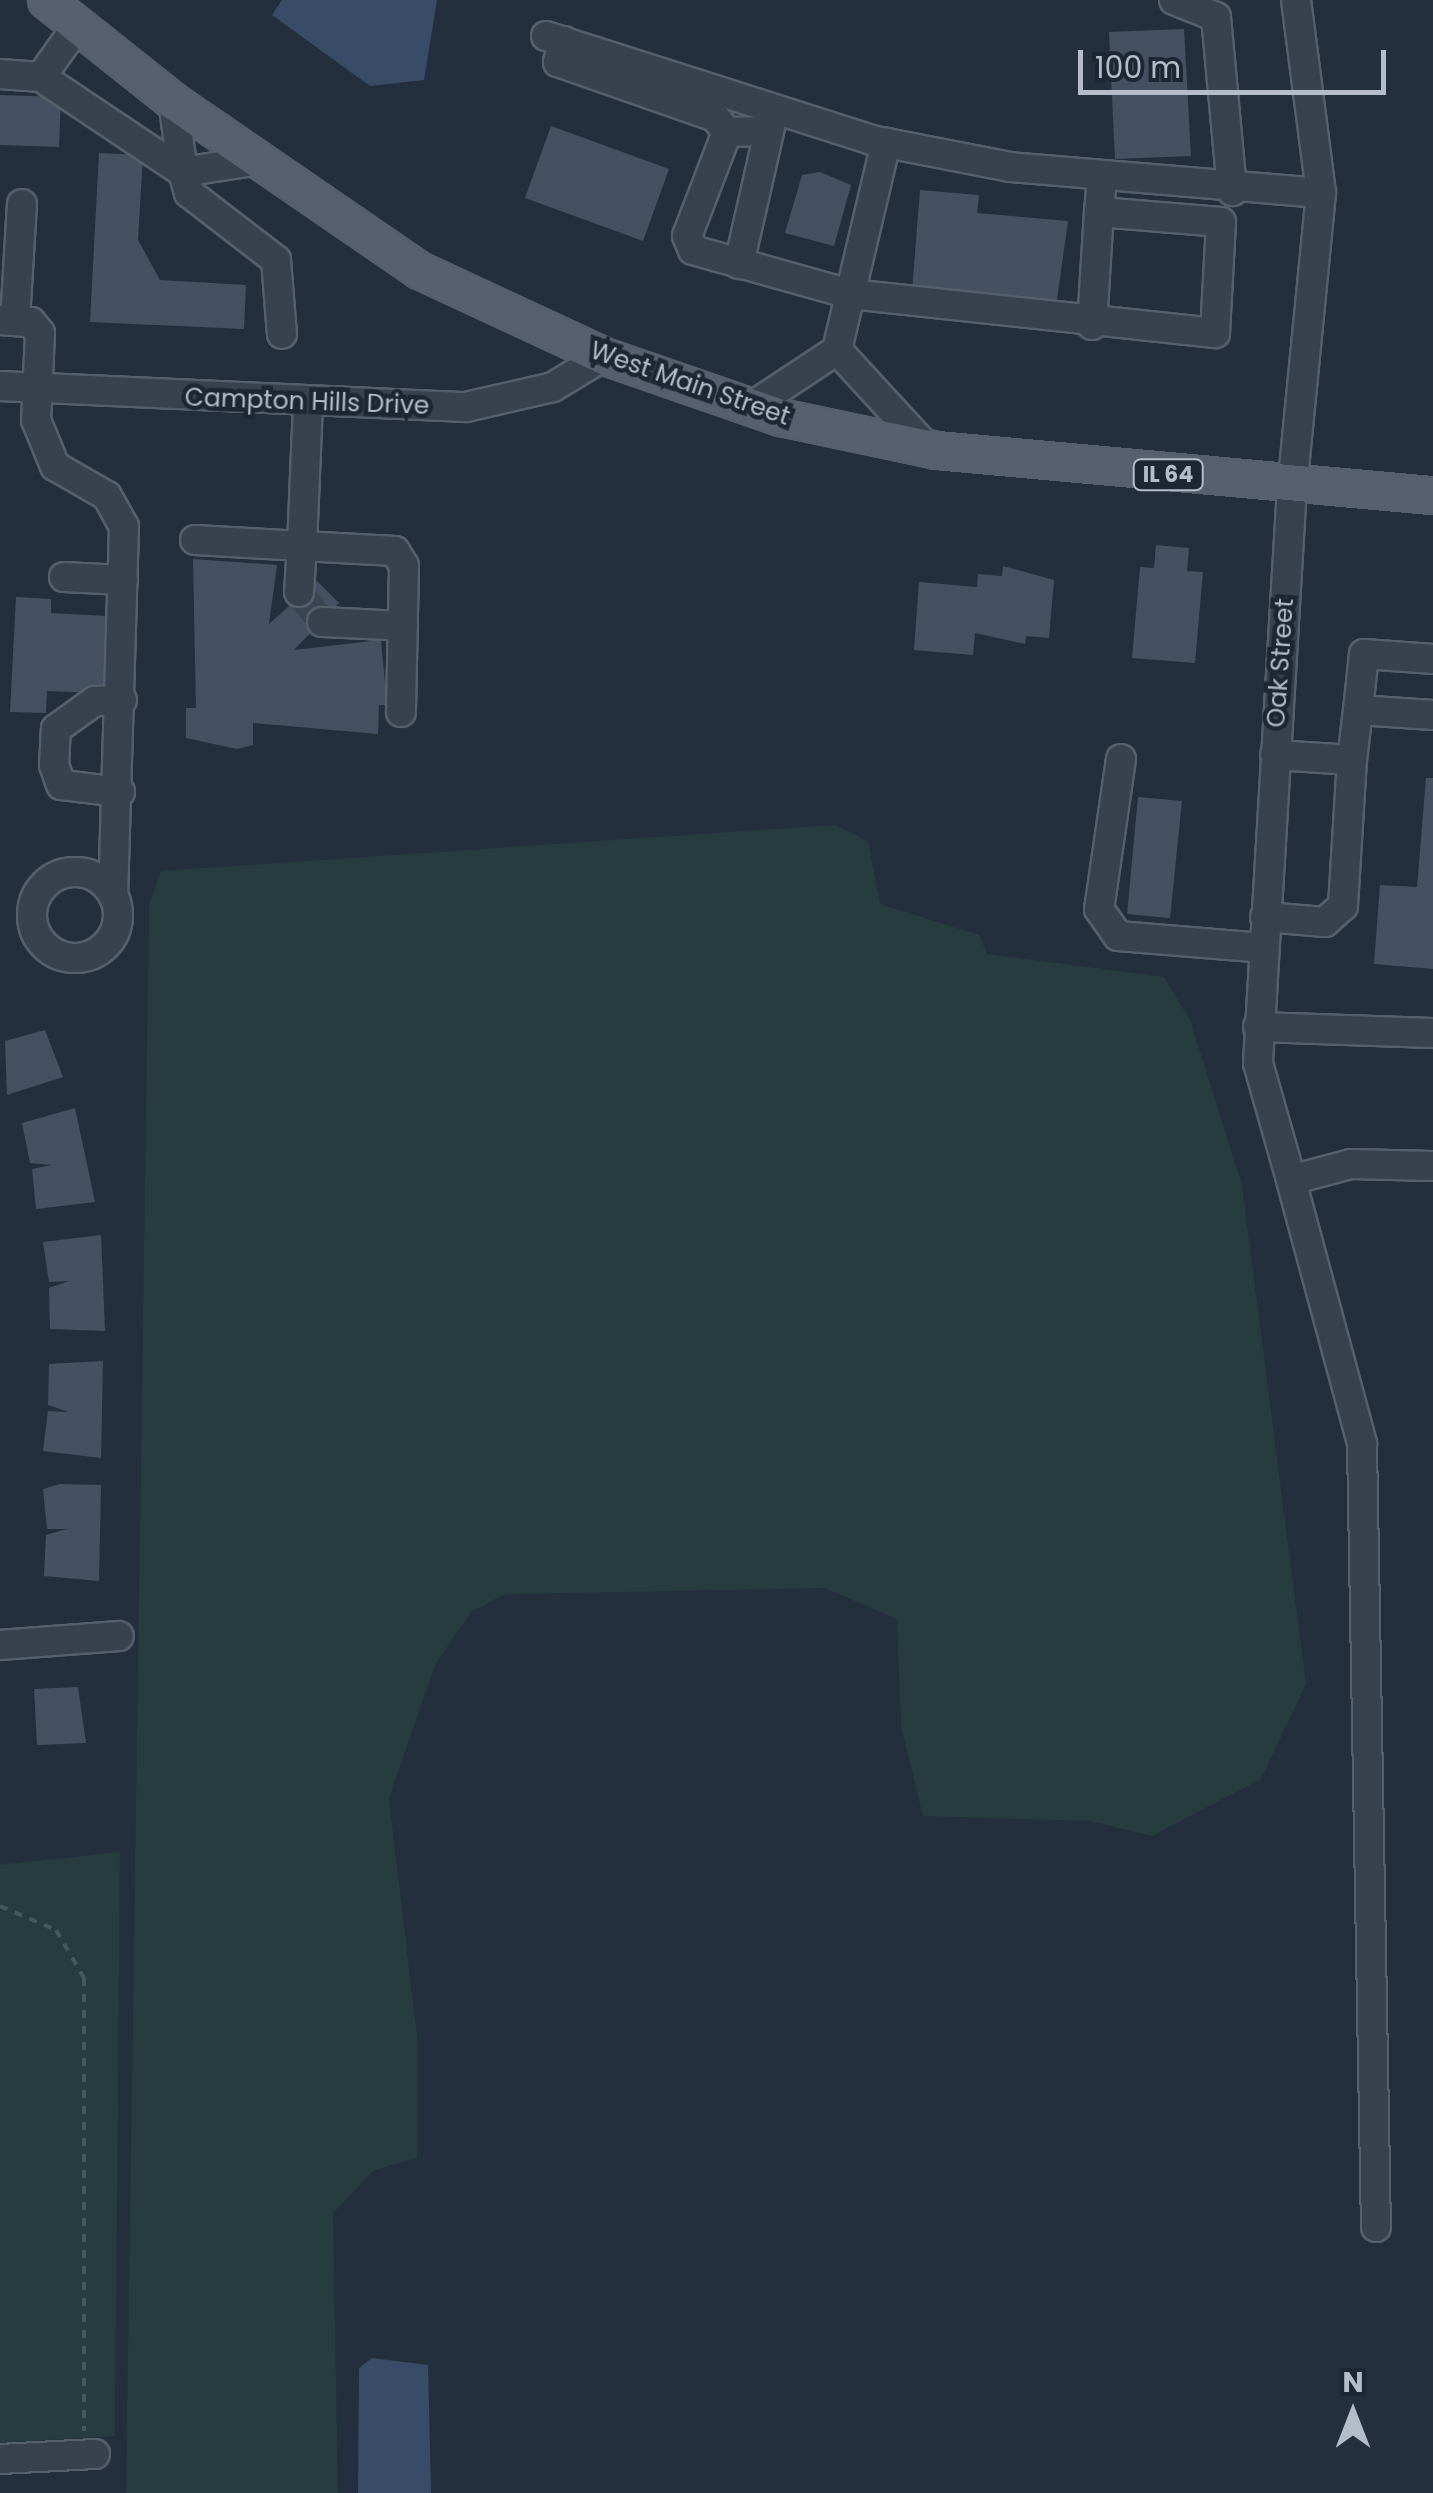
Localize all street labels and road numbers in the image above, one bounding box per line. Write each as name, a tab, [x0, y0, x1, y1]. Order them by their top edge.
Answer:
street label: West Main Street	[586, 336, 794, 432]
street label: Campton Hills Drive	[184, 383, 430, 421]
road number: IL 64	[1130, 458, 1206, 492]
street label: Oak Street	[1262, 597, 1300, 729]

